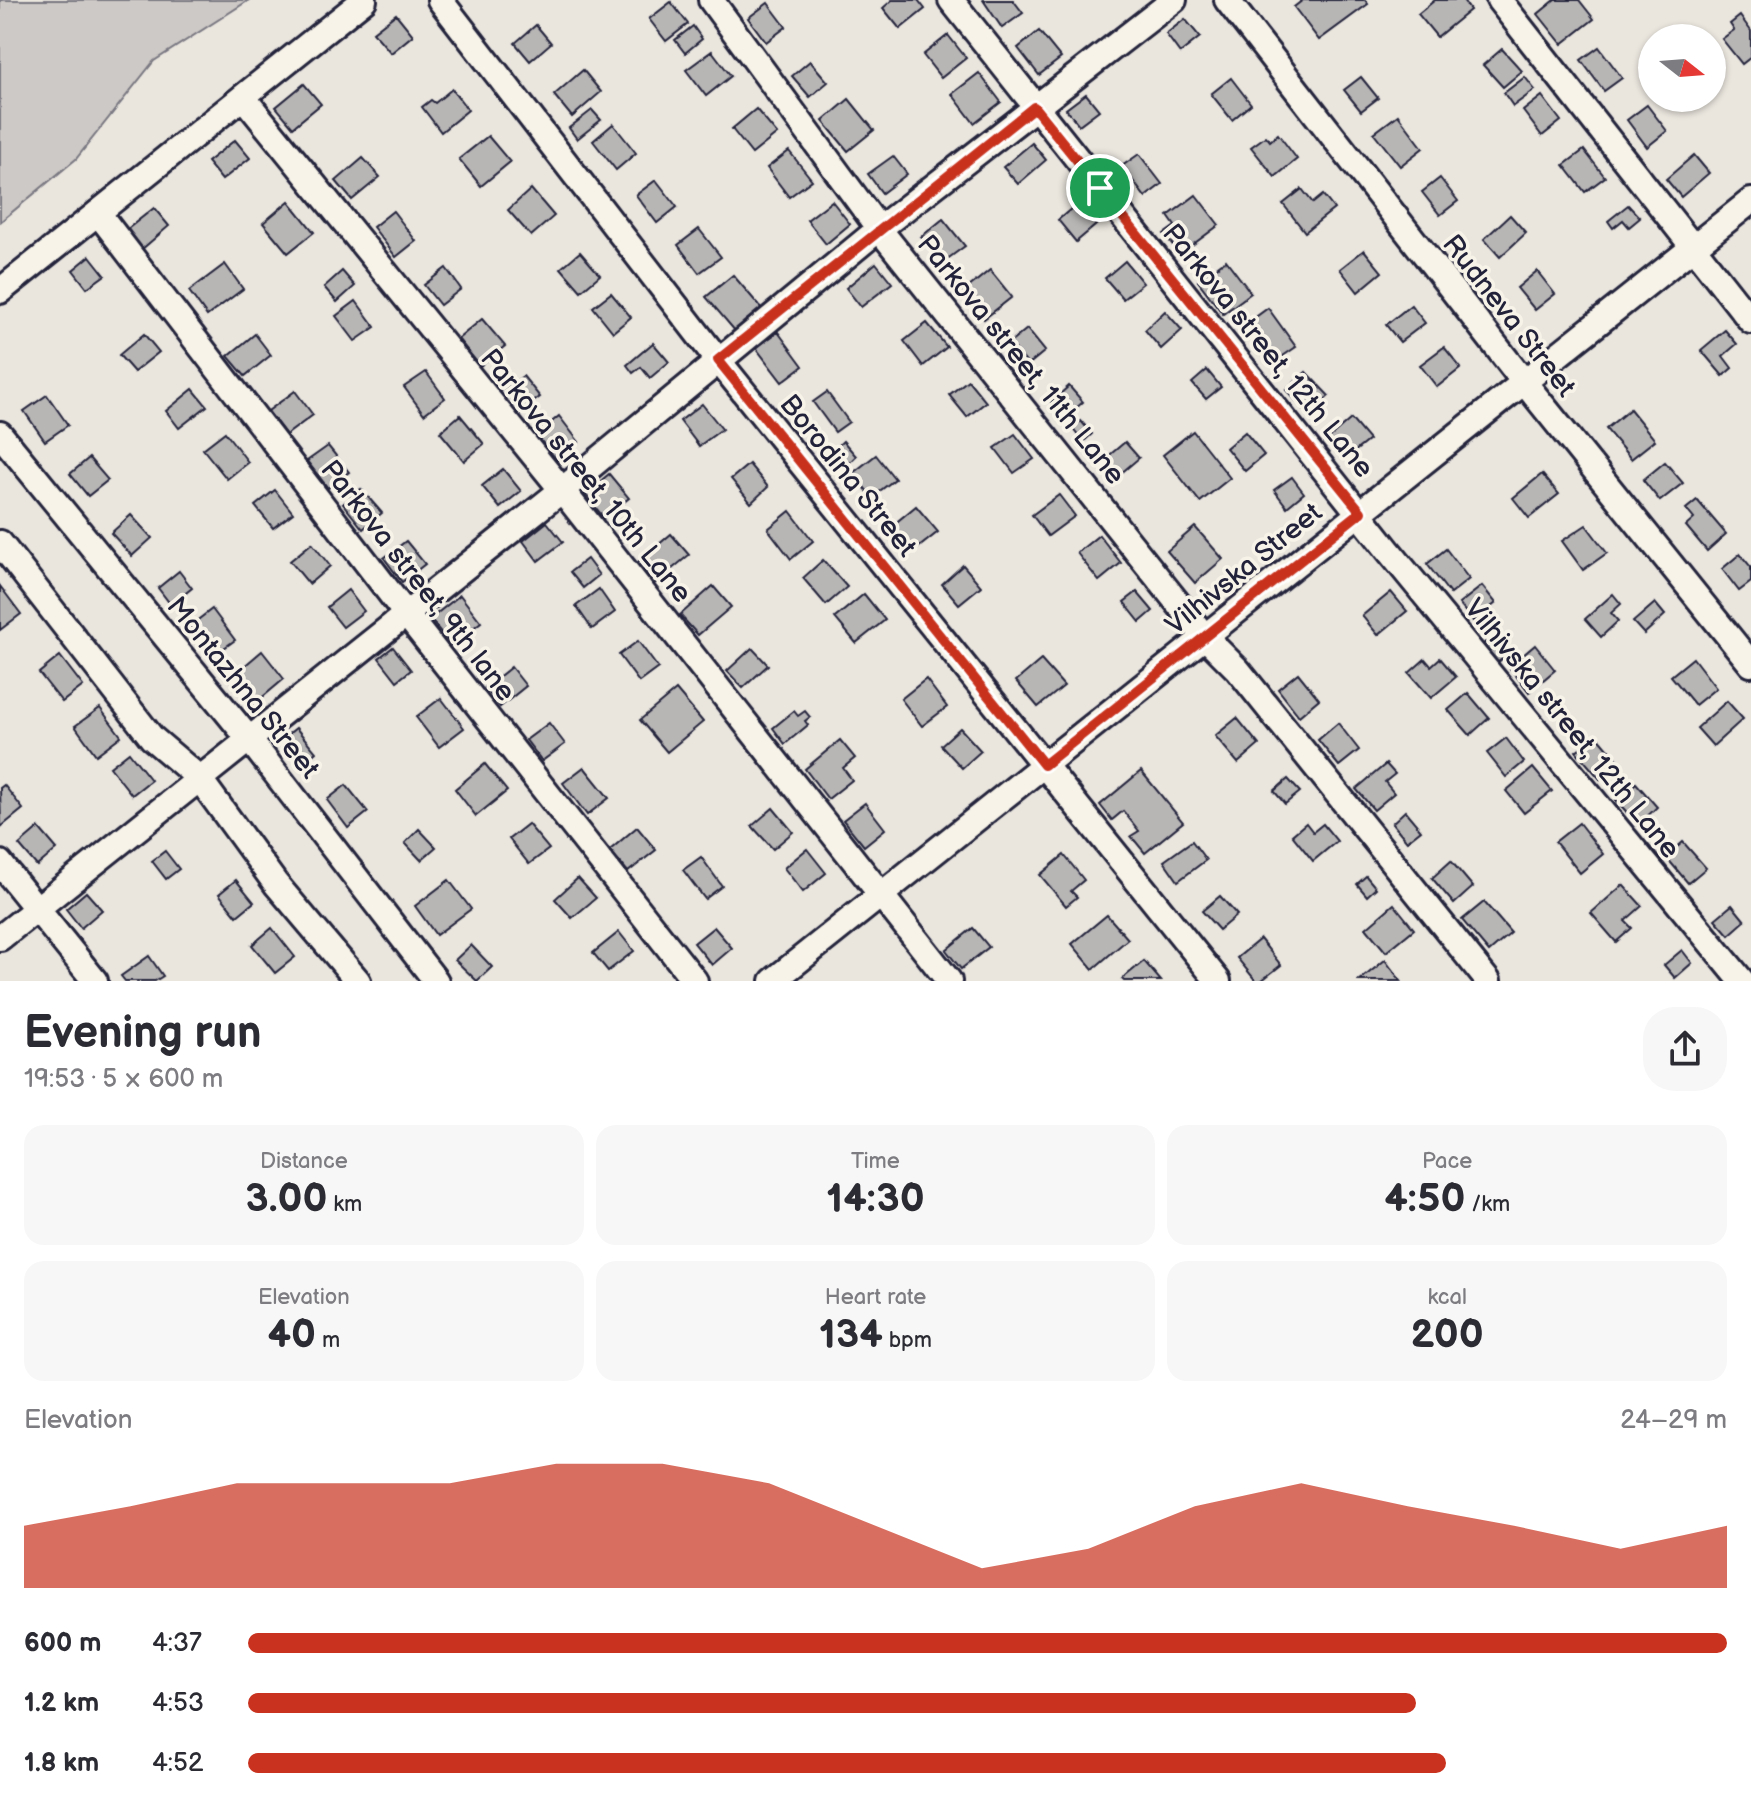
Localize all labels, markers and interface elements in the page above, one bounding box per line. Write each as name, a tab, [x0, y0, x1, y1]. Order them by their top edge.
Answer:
north arrow	[1638, 24, 1726, 112]
map controls	[1638, 24, 1726, 112]
pin	[1066, 154, 1134, 222]
icon: arrive	[1078, 166, 1122, 210]
street label: Parkova street, 12th Lane	[1155, 217, 1380, 484]
street label: Rudneva Street	[1435, 228, 1583, 404]
street label: Parkova street, 11th Lane	[910, 229, 1132, 491]
street label: Parkova street, 10th Lane	[473, 342, 698, 609]
street label: Borodina Street	[772, 388, 923, 564]
street label: Parkova street, 9th lane	[314, 454, 522, 708]
street label: Vilhivska Street	[1159, 496, 1329, 642]
street label: Montazhna Street	[160, 591, 326, 786]
street label: Vilhivska street, 12th Lane	[1457, 593, 1687, 865]
text: Evening run	[24, 1007, 261, 1060]
button: share	[1643, 1007, 1727, 1091]
text: 19:53 · 5 × 600 m	[24, 1064, 223, 1095]
text: Distance	[260, 1148, 348, 1175]
text: Time	[851, 1148, 900, 1175]
text: Pace	[1422, 1148, 1472, 1175]
text: 3.00	[245, 1175, 327, 1223]
text: 14:30	[826, 1175, 925, 1223]
text: 4:50	[1384, 1175, 1465, 1223]
text: km	[327, 1191, 362, 1218]
text: /km	[1465, 1191, 1510, 1218]
text: Elevation	[258, 1284, 350, 1311]
text: Heart rate	[825, 1284, 926, 1311]
text: kcal	[1427, 1284, 1467, 1311]
text: 40	[268, 1311, 316, 1359]
text: 134	[819, 1311, 883, 1359]
text: 200	[1411, 1311, 1484, 1359]
text: m	[316, 1327, 340, 1354]
text: bpm	[883, 1327, 932, 1354]
text: Elevation	[24, 1405, 132, 1436]
text: 24–29 m	[1620, 1405, 1727, 1436]
text: 600 m	[24, 1628, 101, 1659]
text: 4:37	[152, 1628, 202, 1659]
text: 1.2 km	[24, 1688, 99, 1719]
text: 4:53	[152, 1688, 204, 1719]
text: 1.8 km	[24, 1748, 99, 1779]
text: 4:52	[152, 1748, 203, 1779]

